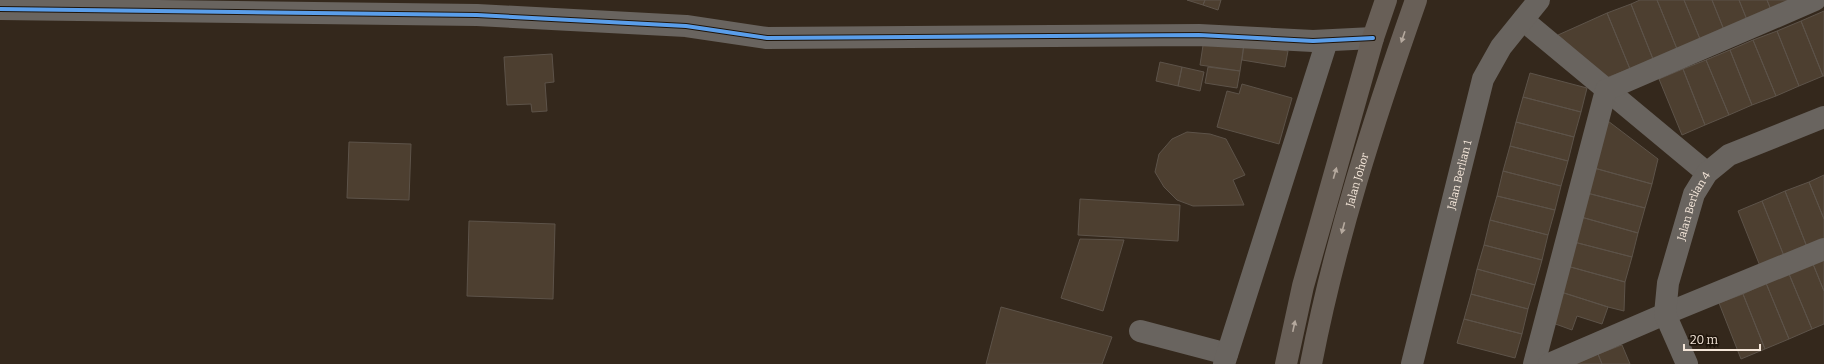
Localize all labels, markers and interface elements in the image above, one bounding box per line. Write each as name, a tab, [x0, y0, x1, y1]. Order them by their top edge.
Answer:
one-way arrow	[1400, 31, 1406, 43]
street label: Jalan Berlian 1	[1444, 138, 1474, 212]
street label: Jalan Johor	[1343, 151, 1371, 209]
one-way arrow	[1332, 167, 1338, 179]
street label: Jalan Berlian 4	[1674, 169, 1713, 243]
one-way arrow	[1340, 222, 1346, 234]
one-way arrow	[1292, 320, 1298, 332]
scale bar	[1684, 326, 1760, 352]
text: 20 m	[1690, 333, 1719, 347]

